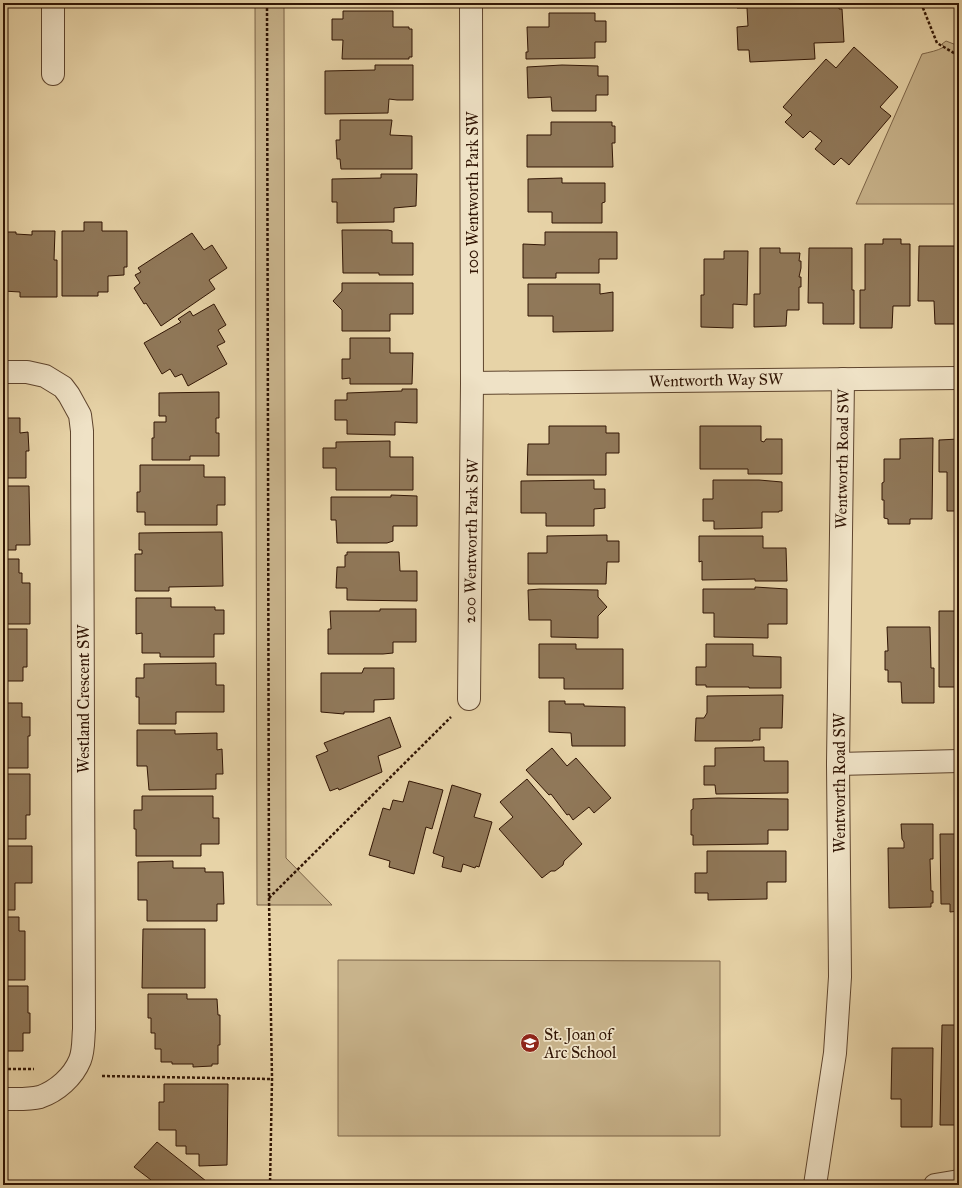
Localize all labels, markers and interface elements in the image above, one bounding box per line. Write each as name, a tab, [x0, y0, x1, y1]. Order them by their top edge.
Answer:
street label: 100 Wentworth Park SW	[463, 111, 482, 275]
street label: Wentworth Way SW	[649, 369, 784, 391]
street label: Wentworth Road SW	[831, 388, 853, 529]
street label: 200 Wentworth Park SW	[460, 458, 482, 623]
street label: Westland Crescent SW	[74, 624, 93, 773]
street label: Wentworth Road SW	[830, 712, 849, 853]
place label: St. Joan of Arc School	[543, 1025, 617, 1062]
school or university icon: St. Joan of Arc School	[519, 1032, 541, 1054]

